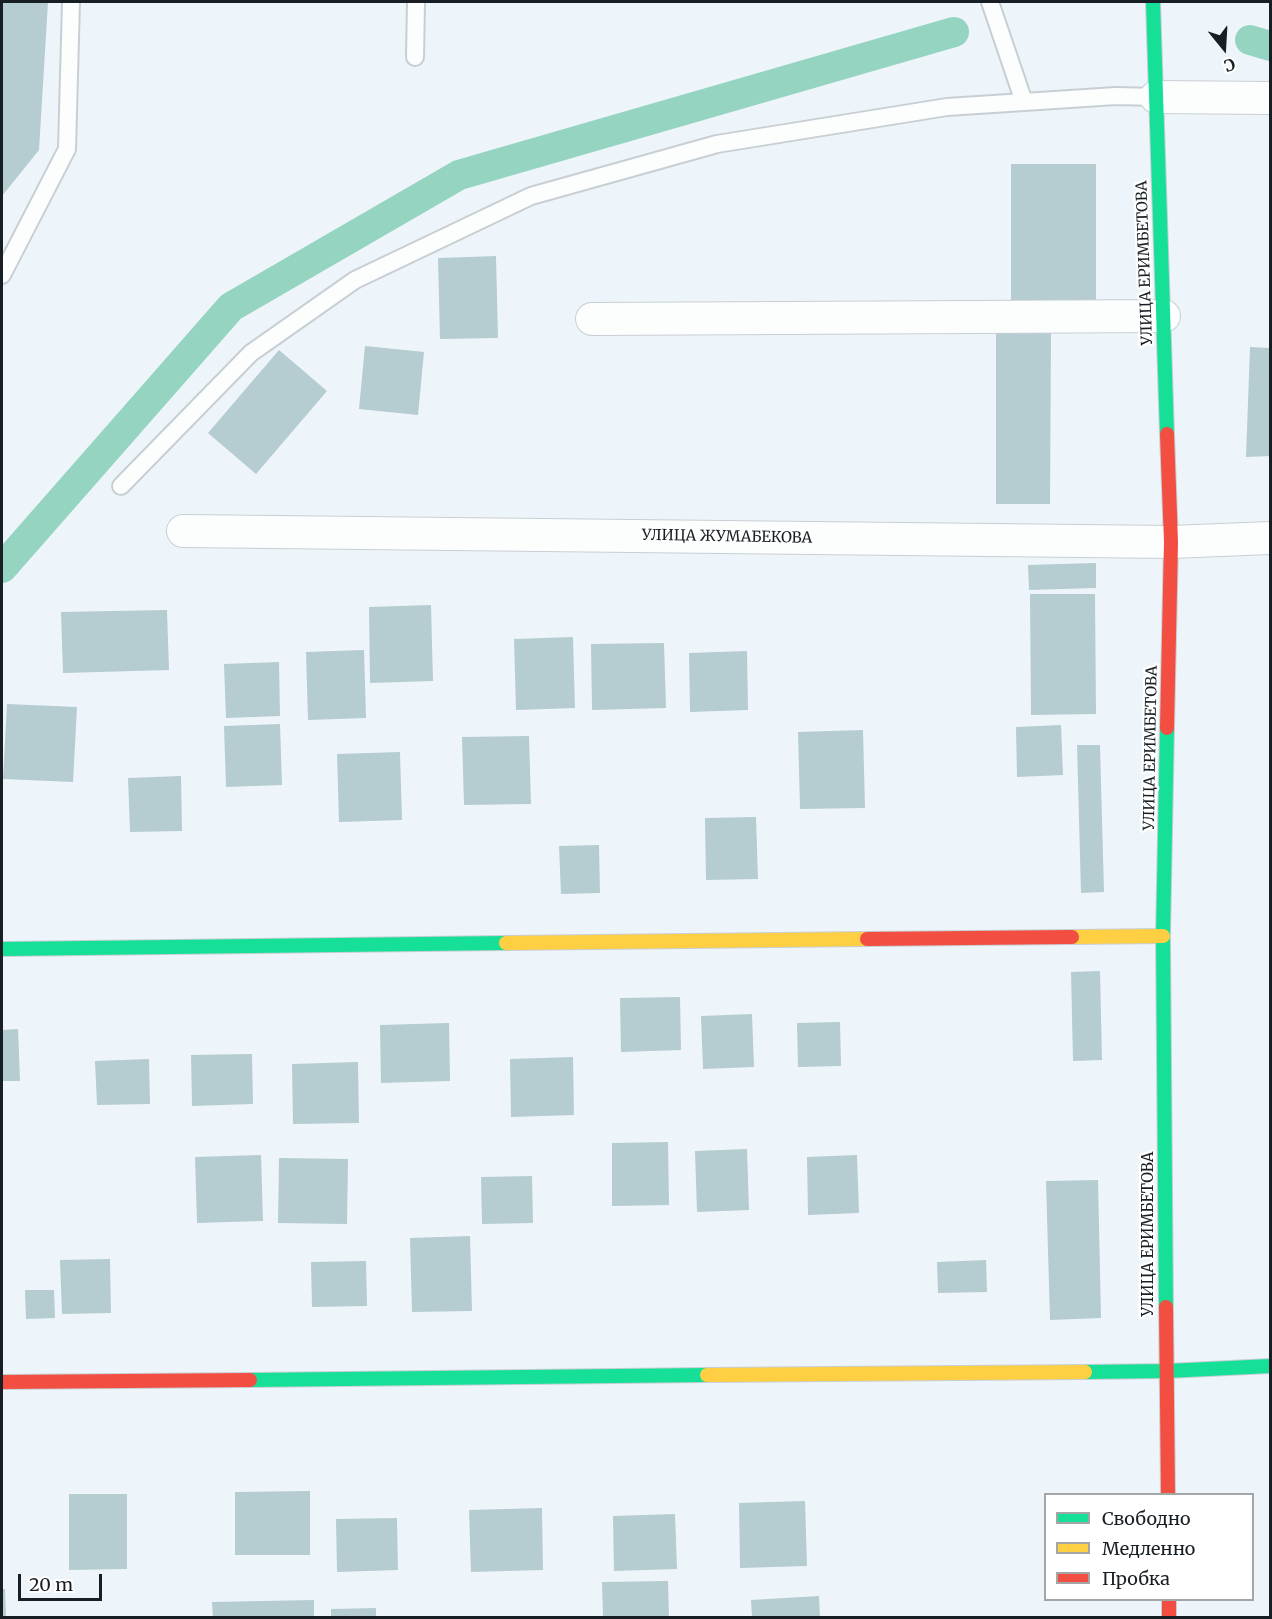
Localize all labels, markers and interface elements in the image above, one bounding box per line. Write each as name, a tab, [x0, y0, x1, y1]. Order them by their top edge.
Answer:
north arrow	[1194, 18, 1254, 78]
text: С	[1221, 54, 1238, 76]
street label: УЛИЦА ЕРИМБЕТОВА	[1133, 180, 1157, 346]
street label: УЛИЦА ЖУМАБЕКОВА	[642, 527, 812, 547]
street label: УЛИЦА ЕРИМБЕТОВА	[1141, 665, 1161, 831]
street label: УЛИЦА ЕРИМБЕТОВА	[1140, 1152, 1158, 1316]
legend	[1044, 1493, 1254, 1601]
text: Свободно	[1102, 1507, 1190, 1530]
text: Медленно	[1102, 1537, 1195, 1560]
scale bar	[21, 1562, 105, 1600]
text: Пробка	[1102, 1567, 1170, 1590]
text: 20 m	[29, 1573, 73, 1596]

